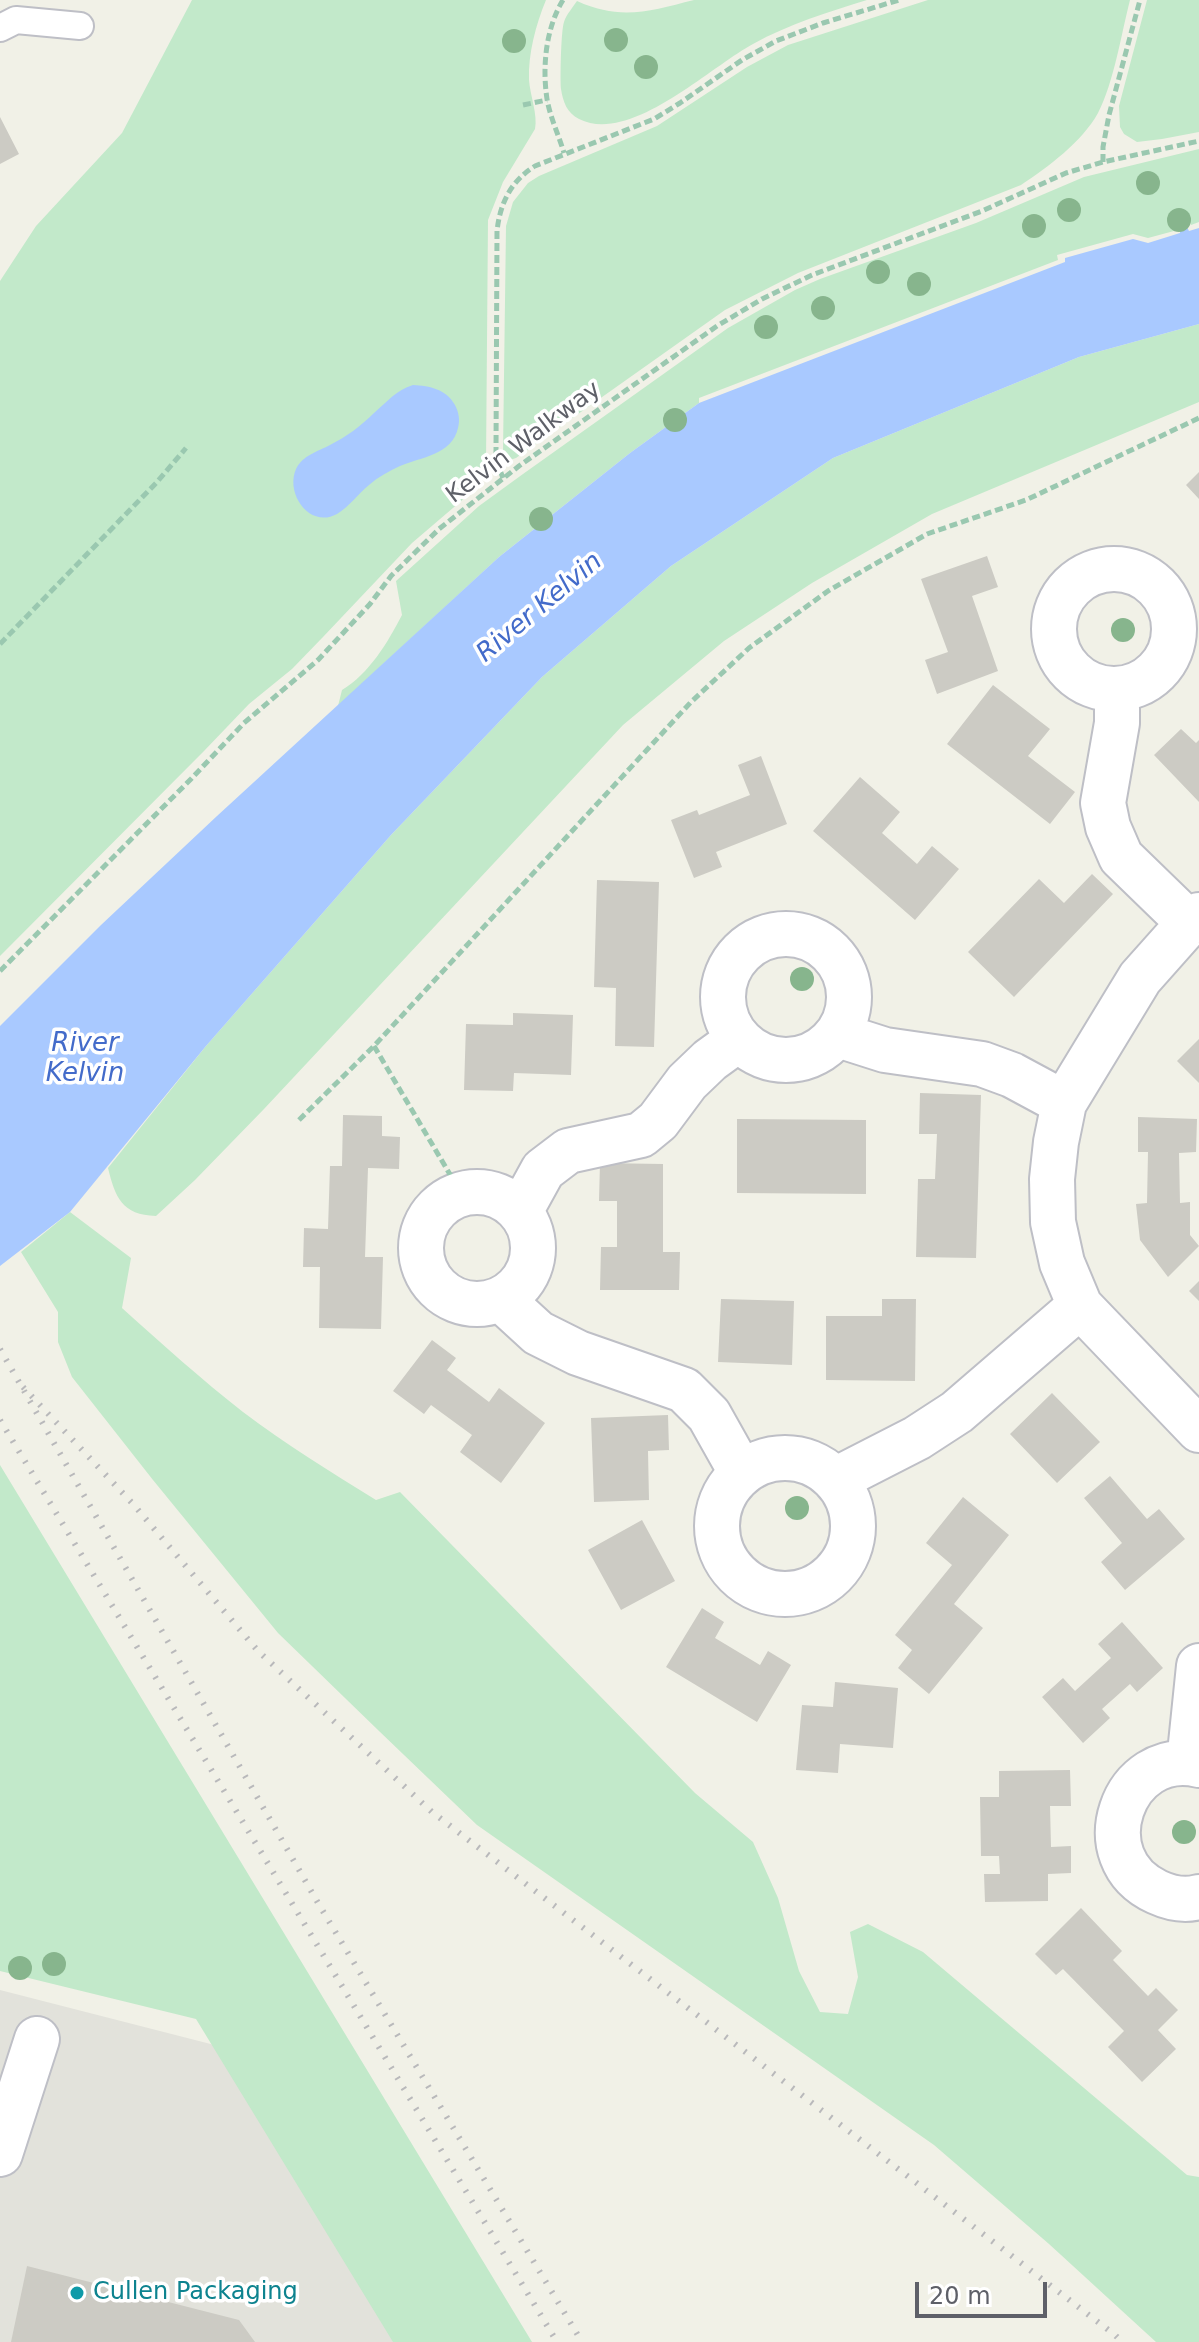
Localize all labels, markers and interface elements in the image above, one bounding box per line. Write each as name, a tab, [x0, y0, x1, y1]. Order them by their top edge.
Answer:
street label: Kelvin Walkway	[441, 376, 607, 510]
water label: River Kelvin	[471, 547, 609, 669]
water label: River Kelvin	[46, 1028, 124, 1090]
scale bar	[919, 2266, 1051, 2316]
place label: Cullen Packaging	[93, 2279, 298, 2307]
text: 20 m	[929, 2282, 991, 2310]
marker: Cullen Packaging	[68, 2284, 86, 2302]

